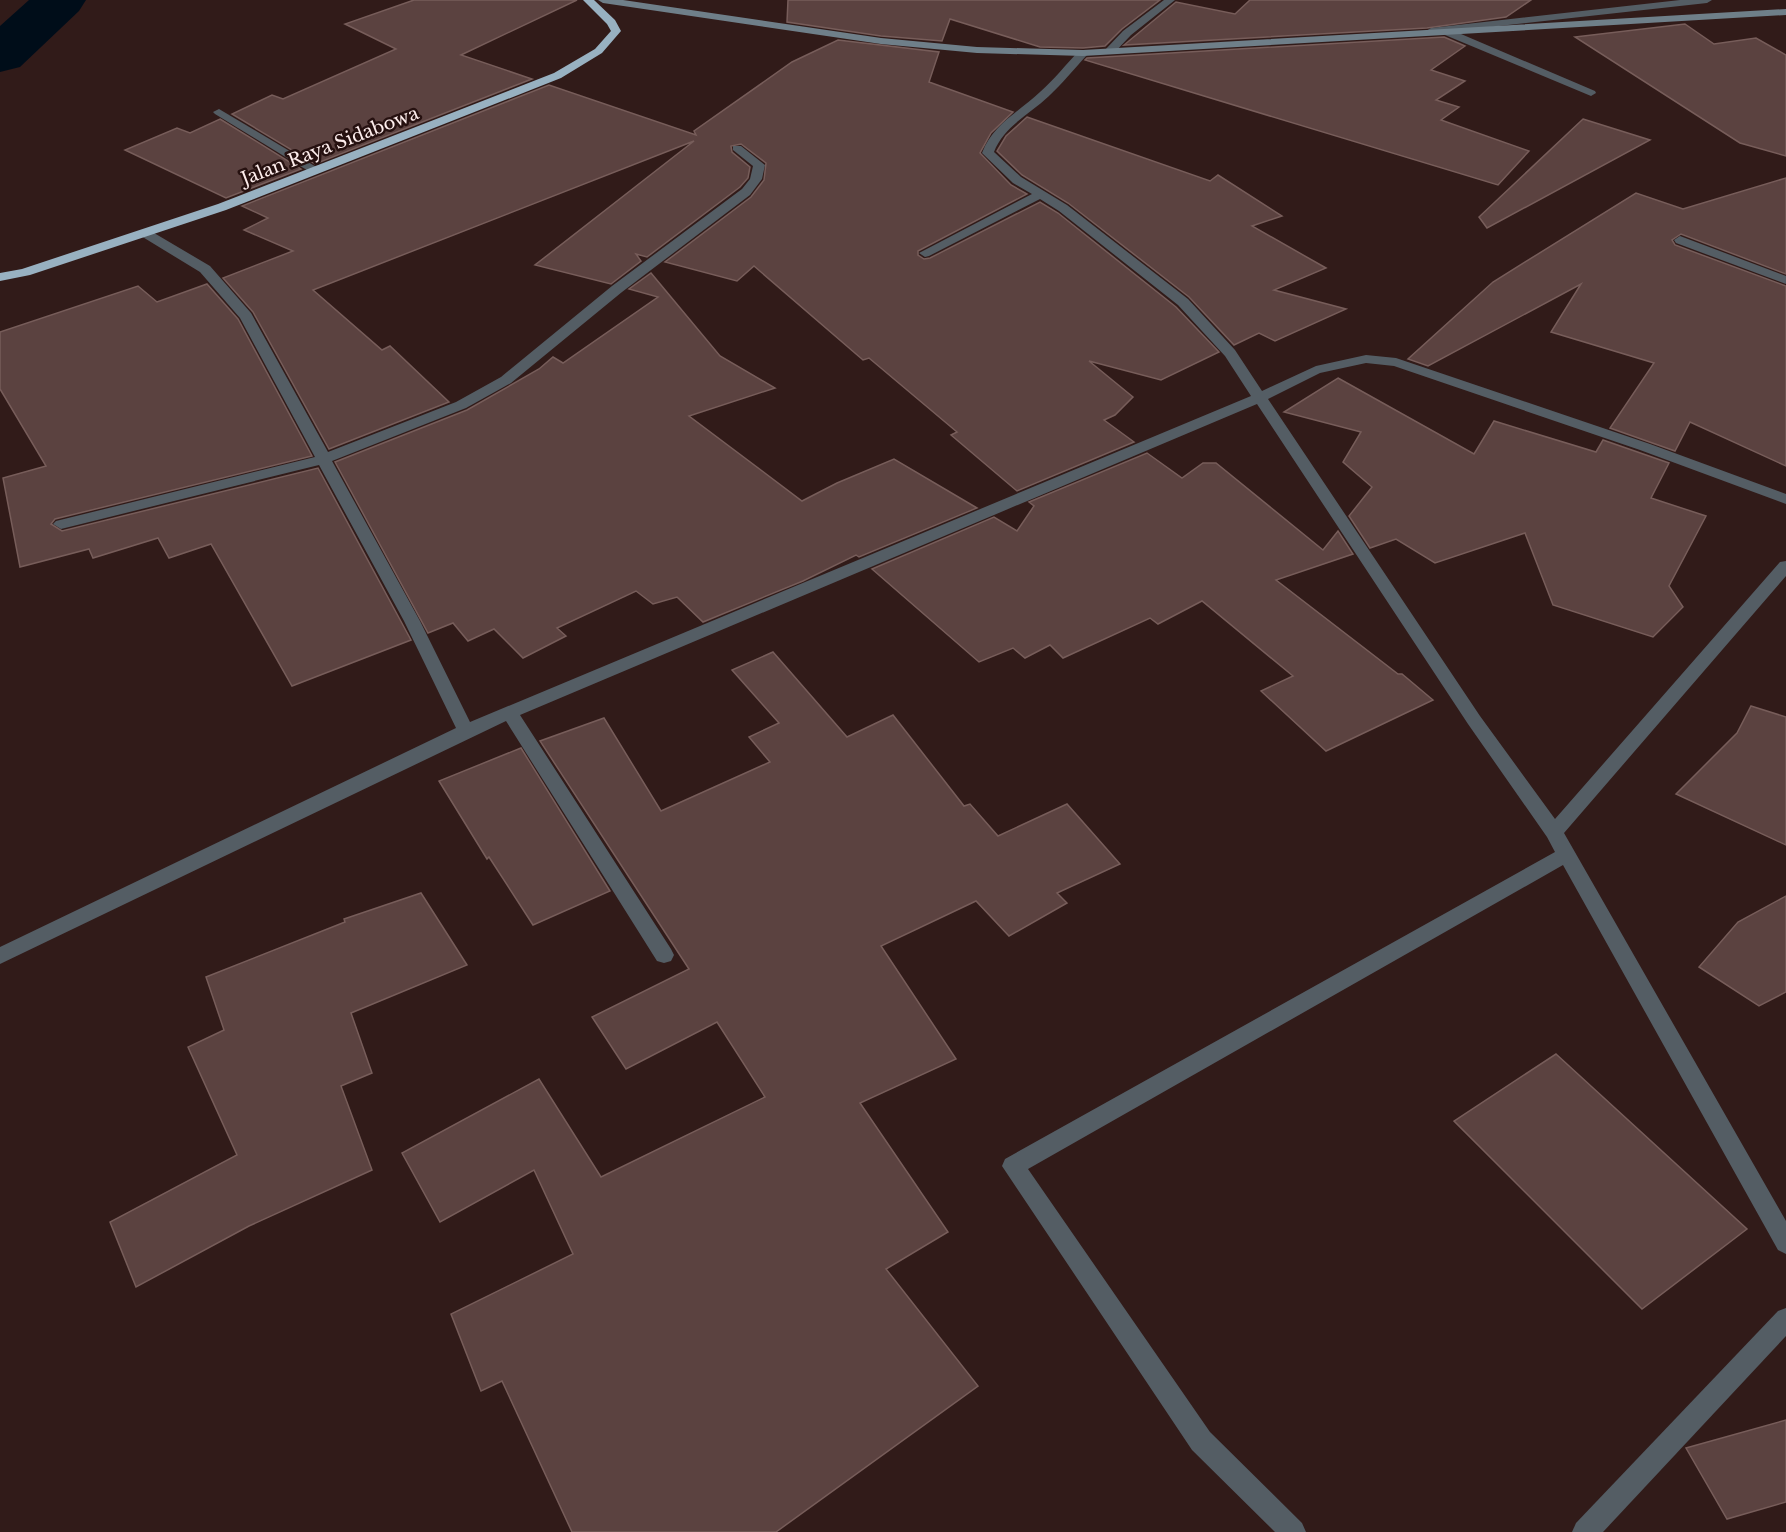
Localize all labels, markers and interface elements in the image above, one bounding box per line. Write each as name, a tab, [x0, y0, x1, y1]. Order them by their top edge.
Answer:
street label: Jalan Raya Sidabowa	[236, 102, 422, 191]

